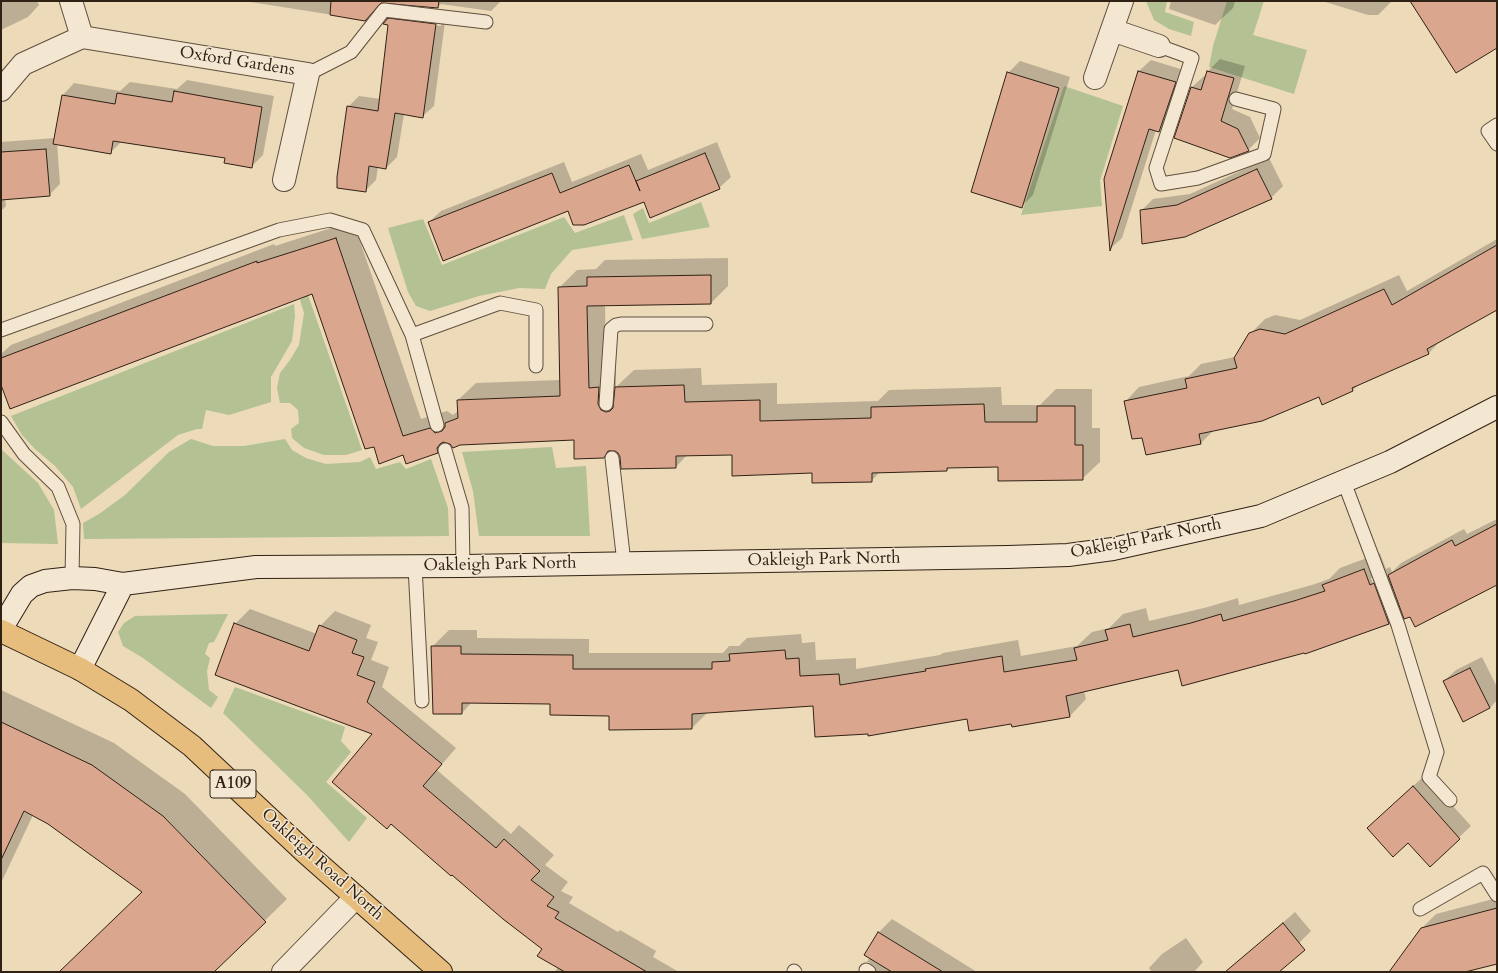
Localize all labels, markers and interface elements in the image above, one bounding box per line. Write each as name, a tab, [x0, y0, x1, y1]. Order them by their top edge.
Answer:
street label: Oxford Gardens	[178, 43, 296, 81]
street label: Oakleigh Park North	[1069, 514, 1223, 564]
street label: Oakleigh Park North	[747, 548, 901, 572]
street label: Oakleigh Park North	[423, 553, 577, 577]
road number: A109	[210, 770, 256, 798]
street label: Oakleigh Road North	[257, 805, 387, 925]

